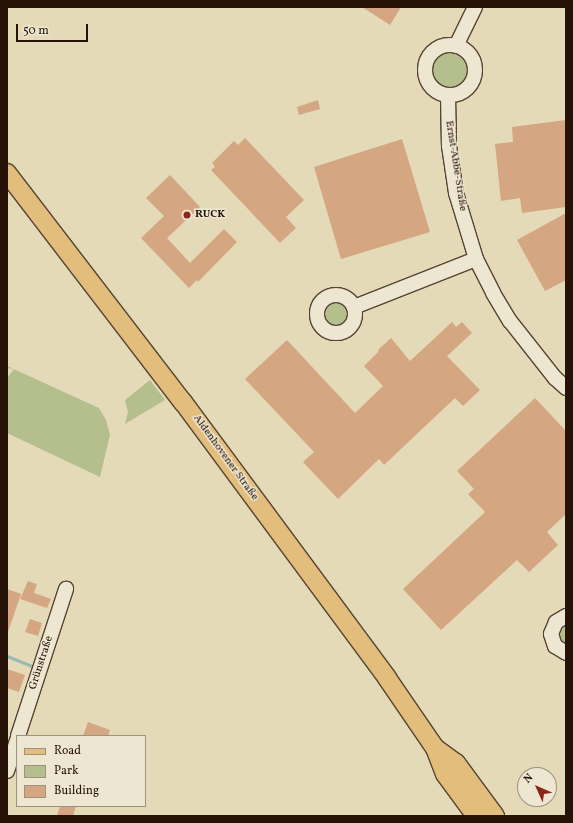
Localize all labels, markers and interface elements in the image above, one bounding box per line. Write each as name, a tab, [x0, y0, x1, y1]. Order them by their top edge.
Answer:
scale bar	[18, 16, 90, 42]
text: 50 m	[23, 23, 49, 39]
street label: Ernst-Abbe-Straße	[441, 120, 469, 212]
place label: RUCK	[195, 208, 225, 222]
marker: RUCK	[182, 210, 192, 220]
street label: Aldenhovener Straße	[189, 413, 261, 503]
street label: Grünstraße	[27, 634, 57, 692]
legend	[16, 735, 146, 807]
text: Road	[54, 743, 81, 759]
text: Park	[54, 763, 79, 779]
north arrow	[517, 767, 557, 807]
text: N	[521, 771, 537, 787]
text: Building	[54, 783, 99, 799]

